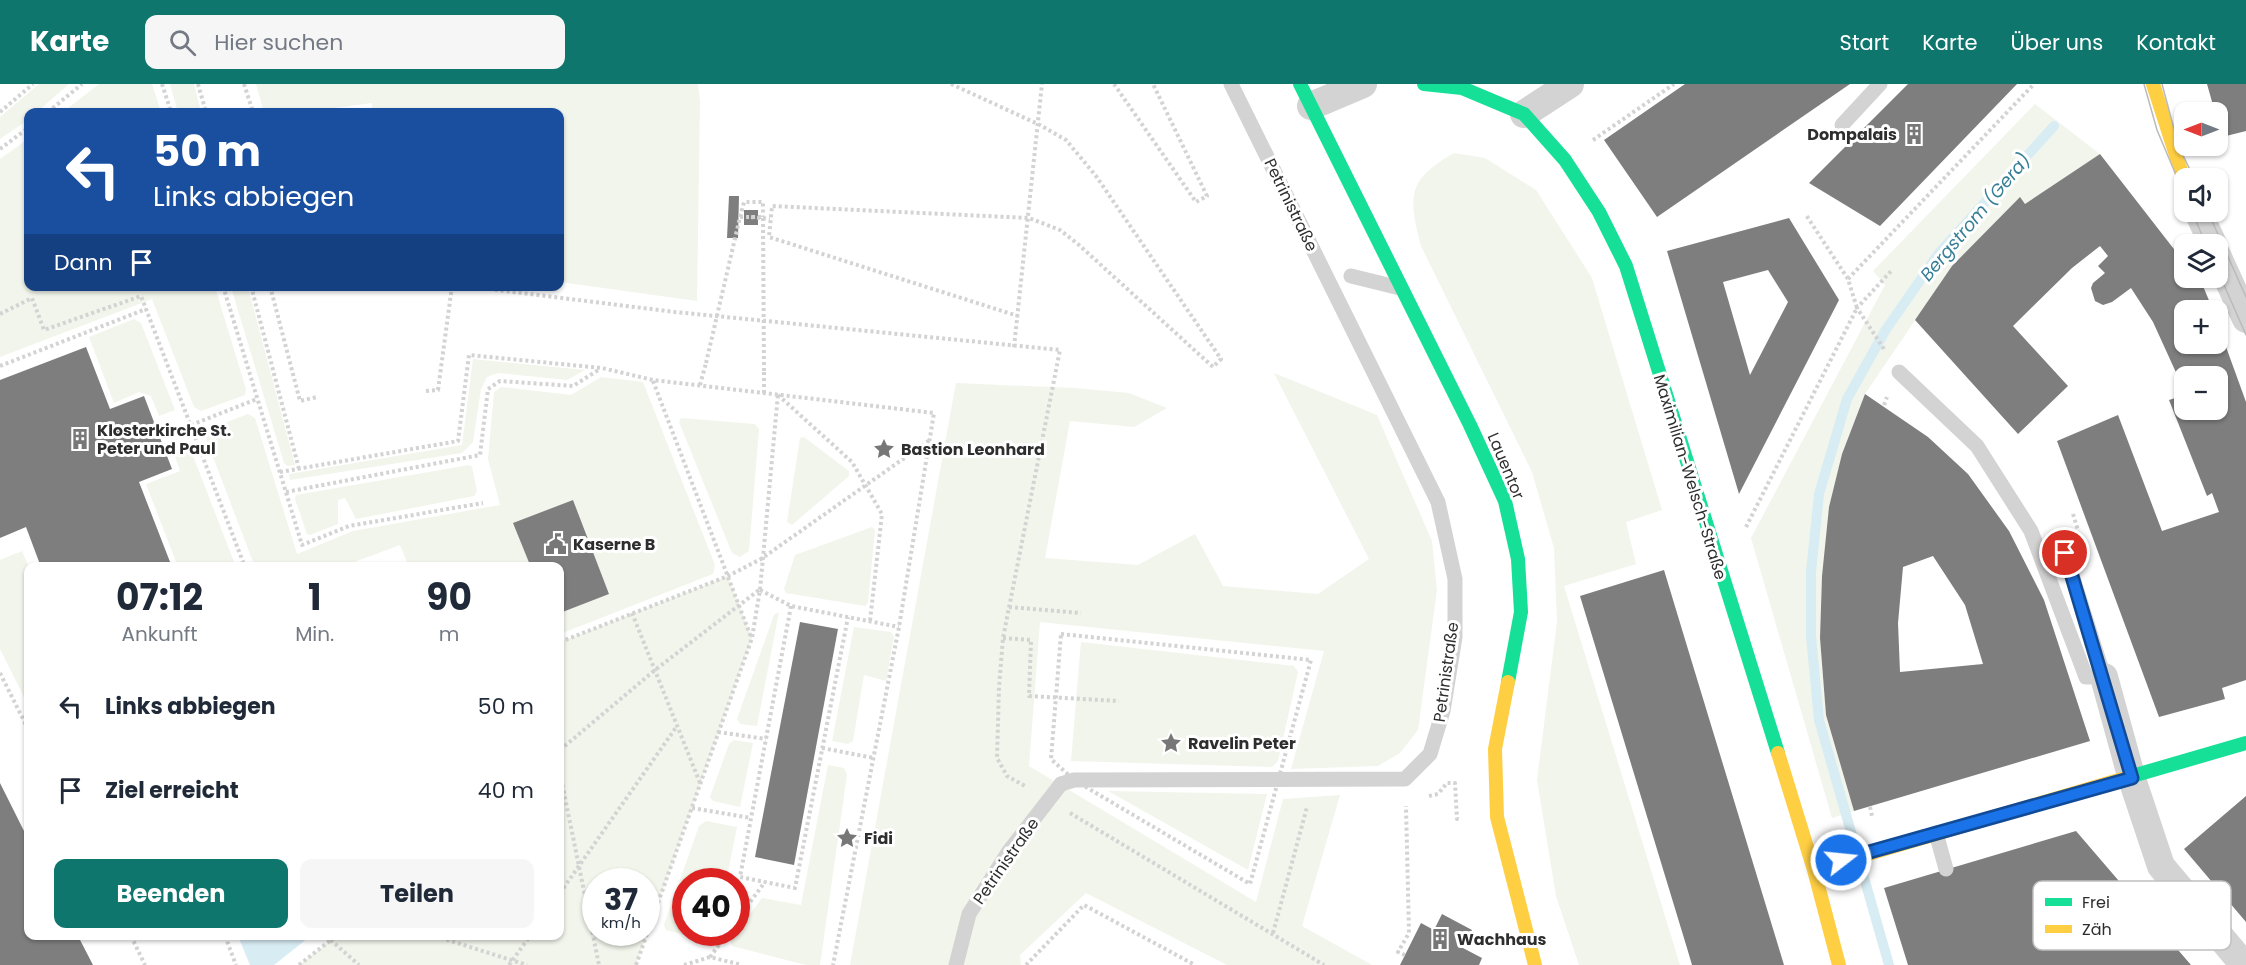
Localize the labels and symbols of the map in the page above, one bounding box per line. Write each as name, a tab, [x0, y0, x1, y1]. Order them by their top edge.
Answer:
north arrow	[2174, 102, 2228, 156]
building icon: Dompalais	[1902, 122, 1926, 146]
place label: Dompalais	[1807, 123, 1897, 146]
water label: Bergstrom (Gera)	[1914, 148, 2036, 286]
street label: Petrinistraße	[1259, 155, 1323, 255]
street label: Maximilian-Welsch-Straße	[1648, 371, 1732, 583]
place label: Klosterkirche St. Peter und Paul	[97, 419, 231, 460]
building icon: Klosterkirche St. Peter und Paul	[68, 427, 92, 451]
street label: Lauentor	[1482, 429, 1530, 503]
place icon: Bastion Leonhard	[872, 437, 896, 461]
place label: Bastion Leonhard	[901, 438, 1045, 461]
pin	[2039, 527, 2090, 578]
public building icon: Kaserne B	[544, 532, 568, 556]
place label: Kaserne B	[573, 533, 655, 556]
street label: Petrinistraße	[1428, 620, 1464, 724]
place icon: Ravelin Peter	[1159, 731, 1183, 755]
place label: Ravelin Peter	[1188, 732, 1296, 755]
street label: Petrinistraße	[968, 813, 1044, 909]
place icon: Fidi	[835, 826, 859, 850]
place label: Fidi	[864, 827, 893, 850]
position arrow	[1809, 828, 1873, 892]
speed limit sign: 40	[672, 868, 750, 946]
legend	[2033, 881, 2231, 950]
text: Frei	[2082, 891, 2110, 914]
text: Zäh	[2082, 918, 2112, 941]
building icon: Wachhaus	[1428, 927, 1452, 951]
place label: Wachhaus	[1457, 928, 1547, 951]

